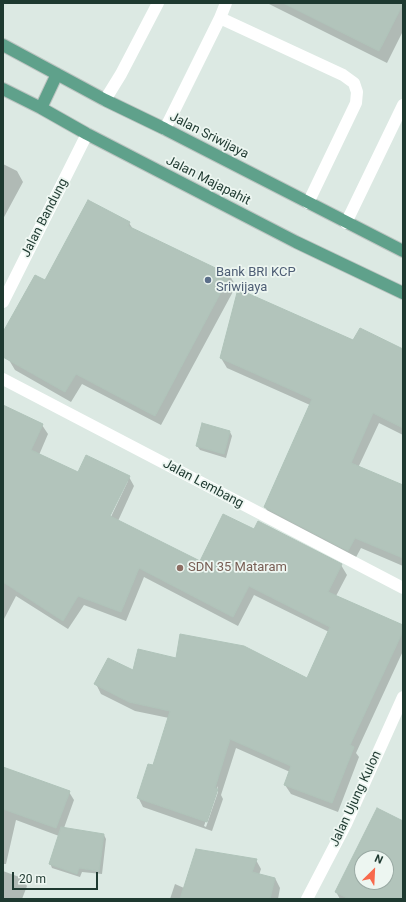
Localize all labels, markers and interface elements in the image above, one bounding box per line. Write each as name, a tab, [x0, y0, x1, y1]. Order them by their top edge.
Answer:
street label: Jalan Sriwijaya	[167, 109, 251, 163]
street label: Jalan Majapahit	[163, 153, 253, 209]
street label: Jalan Bandung	[18, 176, 72, 260]
place label: Bank BRI KCP Sriwijaya	[216, 265, 296, 296]
marker: Bank BRI KCP Sriwijaya	[203, 275, 213, 285]
street label: Jalan Lembang	[160, 456, 246, 512]
place label: SDN 35 Mataram	[188, 560, 287, 576]
marker: SDN 35 Mataram	[175, 563, 185, 573]
street label: Jalan Ujung Kulon	[327, 748, 385, 850]
north arrow	[354, 850, 394, 890]
text: N	[372, 852, 385, 867]
scale bar	[14, 864, 100, 890]
text: 20 m	[19, 872, 46, 886]

